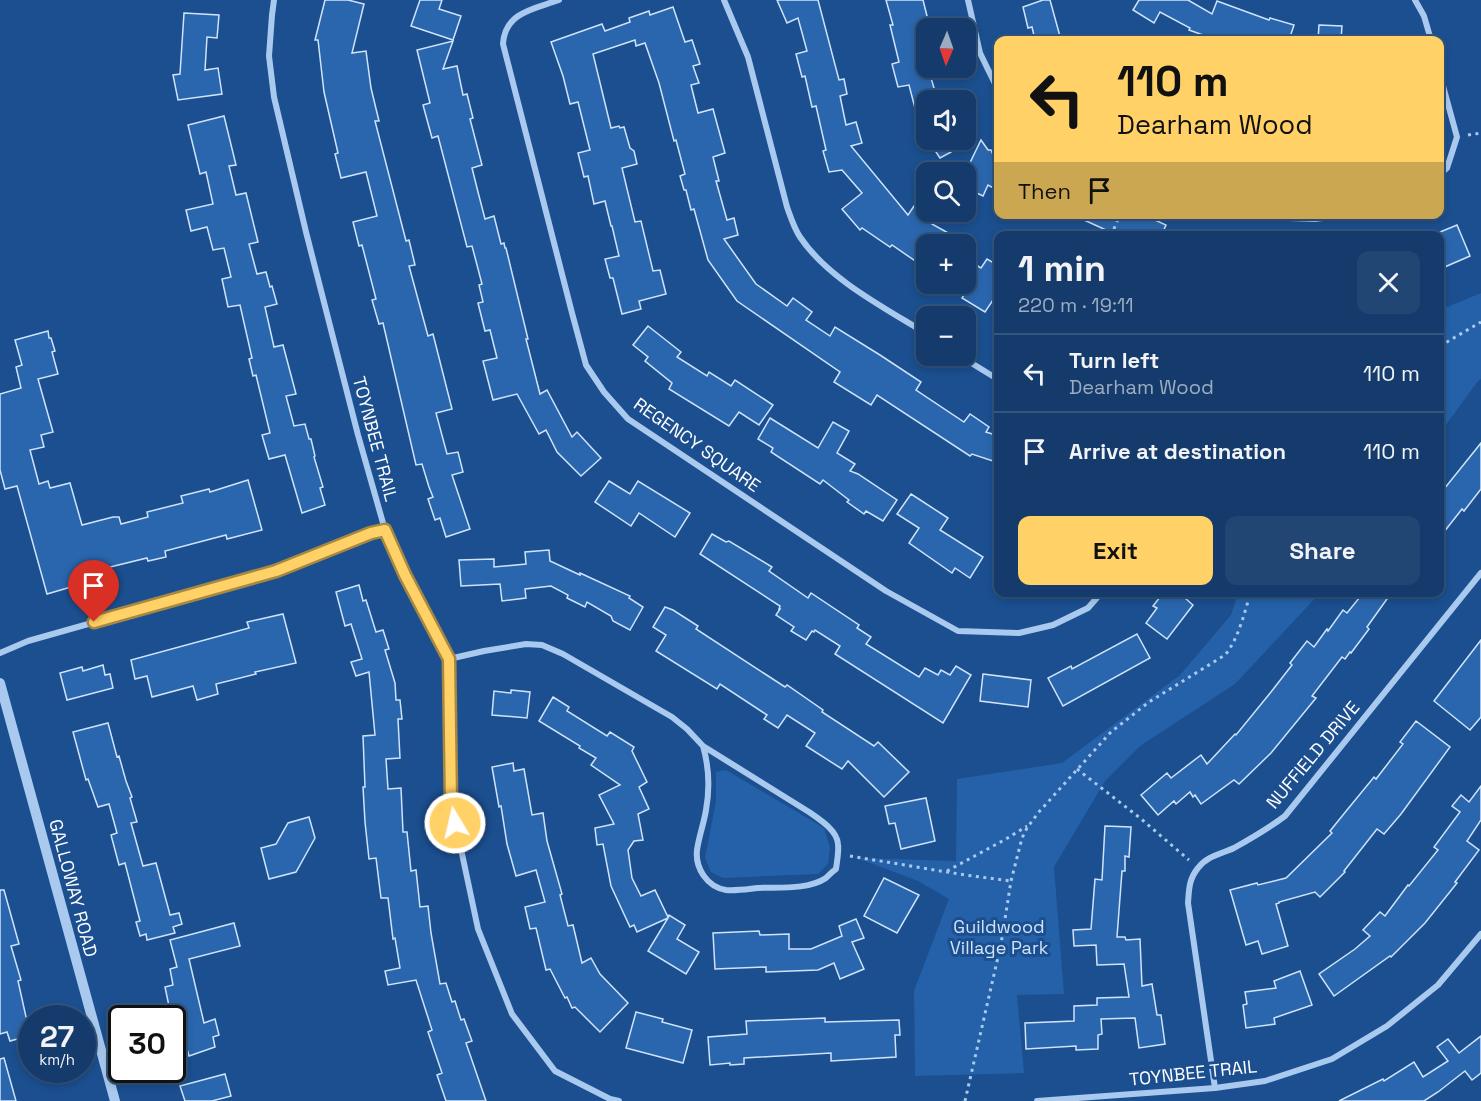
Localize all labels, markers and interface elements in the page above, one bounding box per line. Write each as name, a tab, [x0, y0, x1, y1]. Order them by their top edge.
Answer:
north arrow	[916, 18, 976, 78]
map controls	[916, 18, 976, 366]
text: 110 m	[1117, 55, 1229, 108]
icon: left	[1018, 60, 1096, 138]
button: sound	[916, 90, 976, 150]
text: Dearham Wood	[1117, 107, 1313, 142]
button: search	[916, 162, 976, 222]
icon: arrive	[1083, 174, 1116, 207]
text: Then	[1018, 177, 1071, 205]
button: +	[916, 234, 976, 294]
text: 1 min	[1018, 246, 1106, 292]
button: close	[1357, 251, 1420, 314]
text: 220 m · 19:11	[1018, 292, 1134, 318]
button: −	[916, 306, 976, 366]
text: Turn left	[1069, 346, 1159, 374]
icon: left	[1018, 357, 1051, 390]
text: 110 m	[1363, 359, 1420, 387]
street label: TOYNBEE TRAIL	[348, 374, 403, 504]
text: Dearham Wood	[1069, 374, 1214, 400]
street label: REGENCY SQUARE	[629, 392, 765, 497]
icon: arrive	[1018, 435, 1051, 468]
text: Arrive at destination	[1069, 437, 1286, 465]
text: 110 m	[1363, 437, 1420, 465]
button: Exit	[1018, 516, 1213, 585]
button: Share	[1225, 516, 1420, 585]
pin	[68, 560, 119, 622]
icon: arrive	[77, 569, 110, 602]
street label: NUFFIELD DRIVE	[1261, 696, 1364, 813]
position arrow	[423, 791, 487, 855]
street label: GALLOWAY ROAD	[44, 817, 103, 959]
park label: Guildwood Village Park	[950, 915, 1049, 959]
speed limit sign: 30	[108, 1005, 186, 1083]
text: 27	[40, 1017, 74, 1056]
text: km/h	[39, 1050, 75, 1069]
street label: TOYNBEE TRAIL	[1128, 1054, 1258, 1091]

